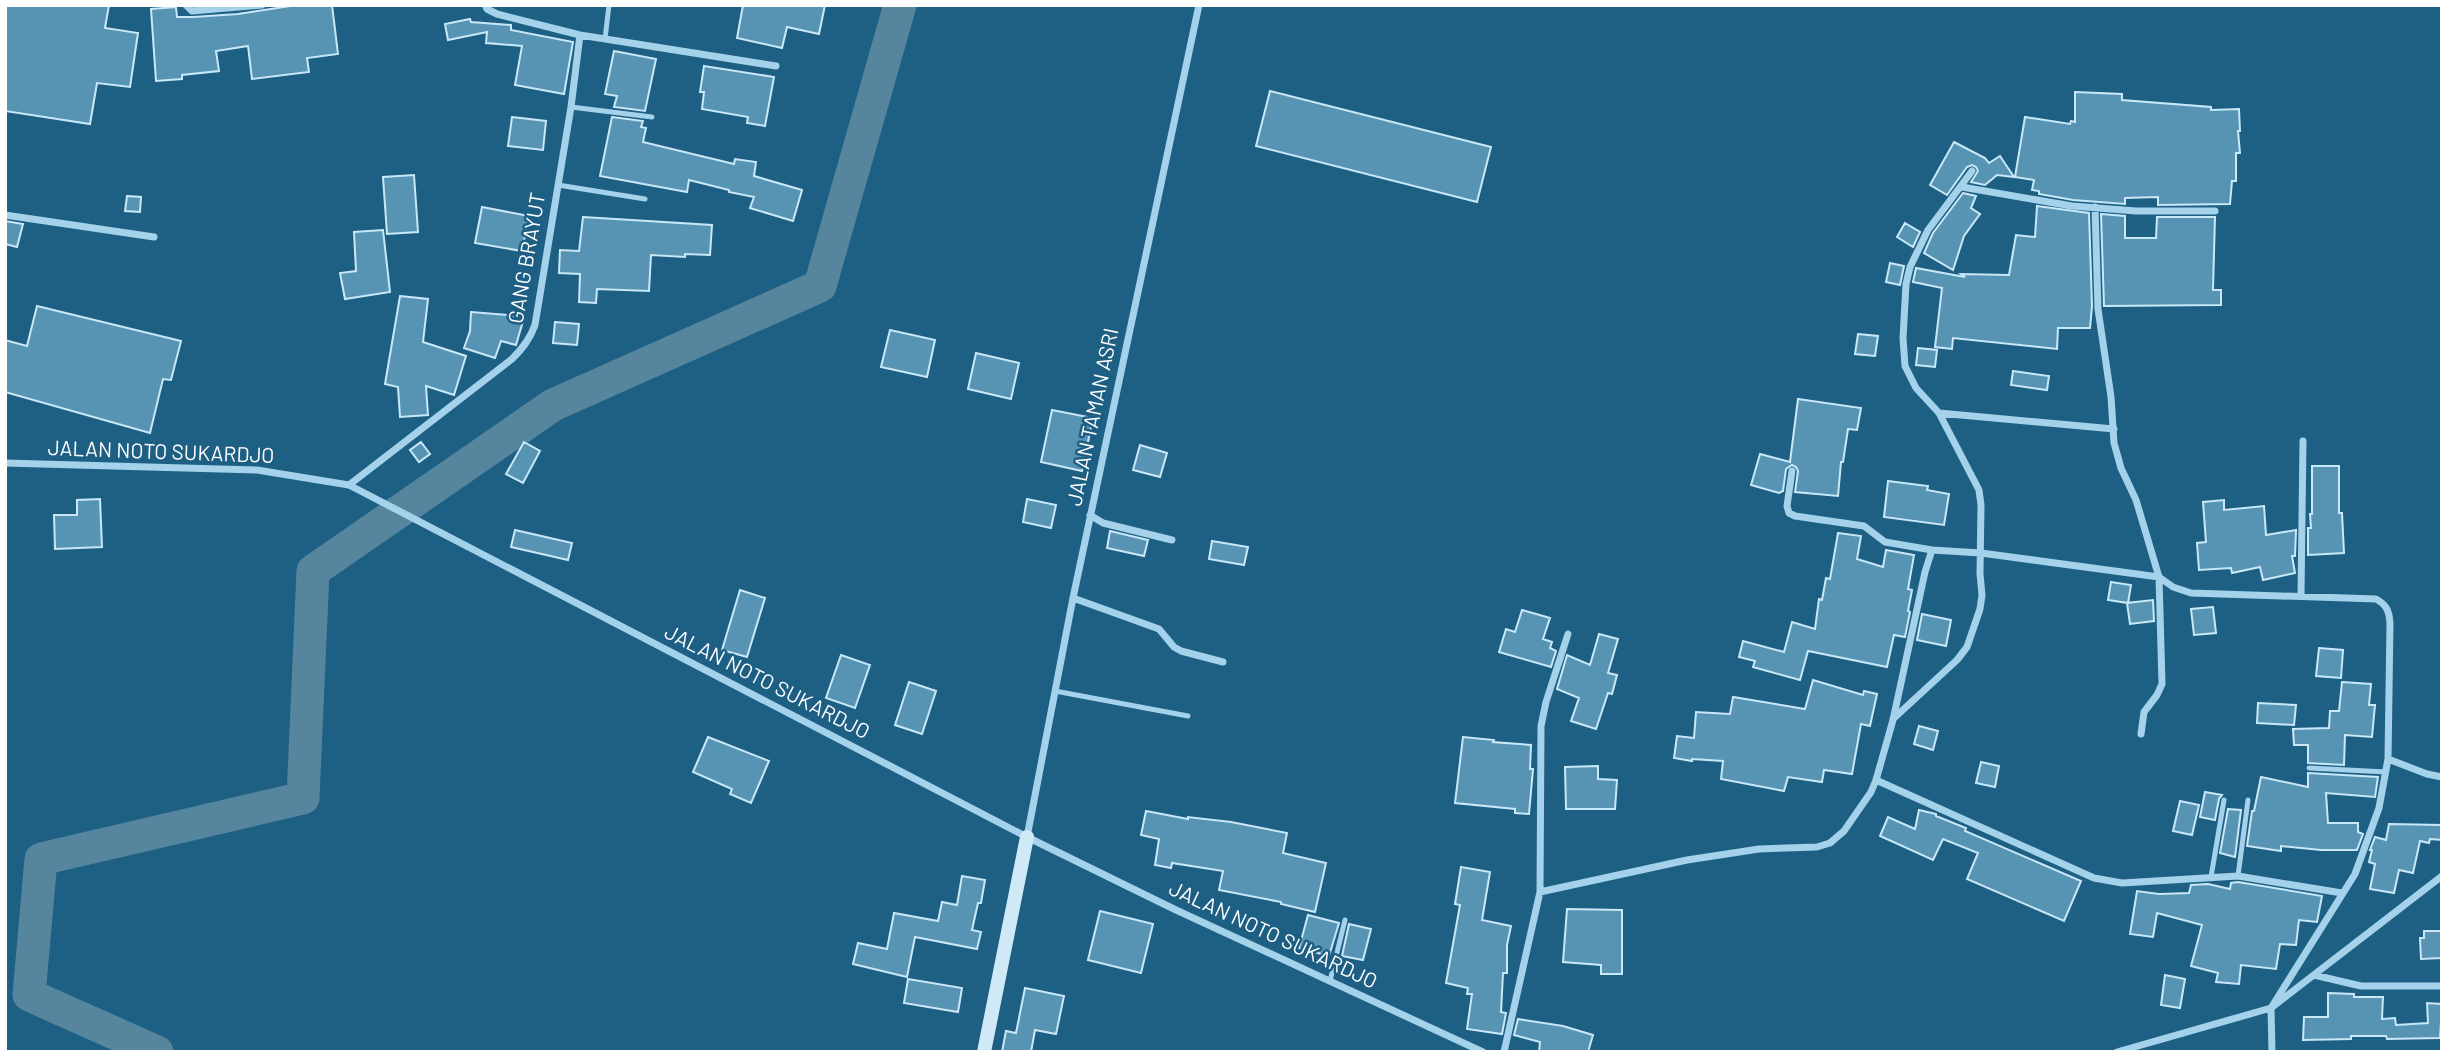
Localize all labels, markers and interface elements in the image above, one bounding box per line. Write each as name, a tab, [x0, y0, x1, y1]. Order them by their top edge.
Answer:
street label: GANG BRAYUT	[502, 190, 549, 325]
street label: JALAN TAMAN ASRI	[1061, 326, 1123, 508]
street label: JALAN NOTO SUKARDJO	[47, 434, 275, 467]
street label: JALAN NOTO SUKARDJO	[661, 618, 874, 743]
street label: JALAN NOTO SUKARDJO	[1166, 874, 1382, 993]

